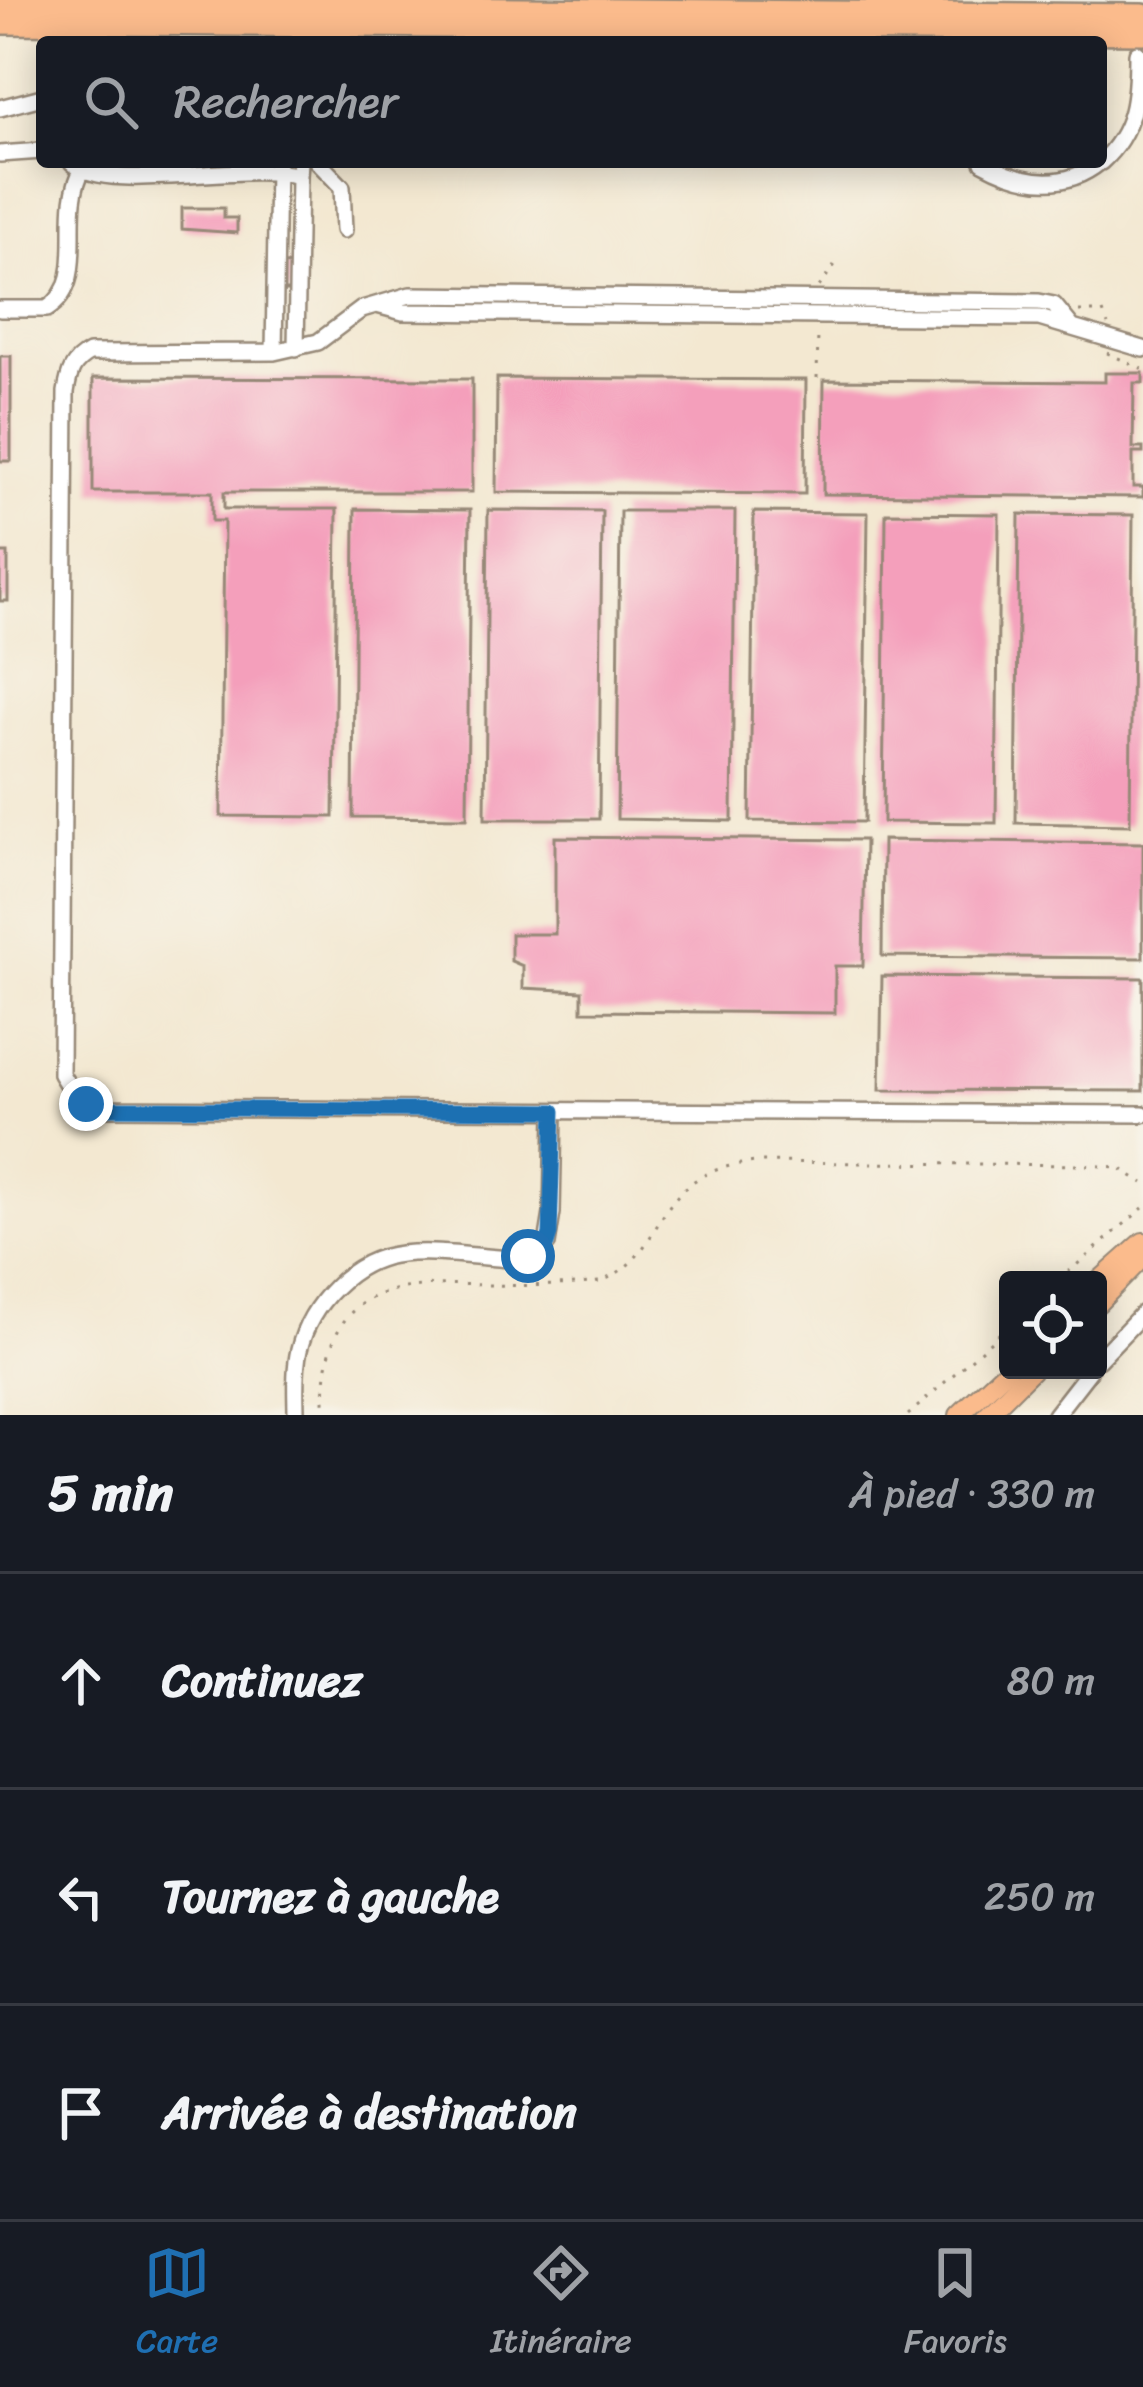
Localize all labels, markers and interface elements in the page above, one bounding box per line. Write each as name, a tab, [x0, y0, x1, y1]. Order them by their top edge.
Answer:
search box	[36, 36, 1107, 168]
text: Rechercher	[174, 62, 398, 142]
icon: search	[78, 69, 144, 135]
route end	[59, 1077, 113, 1131]
route start	[501, 1229, 555, 1283]
map controls	[999, 1271, 1107, 1379]
button: locate	[999, 1271, 1107, 1379]
text: 5 min	[48, 1448, 173, 1538]
text: À pied · 330 m	[849, 1459, 1095, 1528]
text: Continuez	[162, 1641, 362, 1721]
text: 80 m	[1007, 1646, 1095, 1715]
icon: ahead	[48, 1648, 114, 1714]
text: Tournez à gauche	[162, 1857, 499, 1937]
text: 250 m	[984, 1862, 1095, 1931]
icon: left	[48, 1864, 114, 1930]
text: Arrivée à destination	[162, 2073, 577, 2153]
icon: arrive	[48, 2080, 114, 2146]
tab: Carte	[136, 2240, 218, 2370]
tab: Itinéraire	[491, 2240, 632, 2370]
tab: Favoris	[904, 2240, 1007, 2370]

